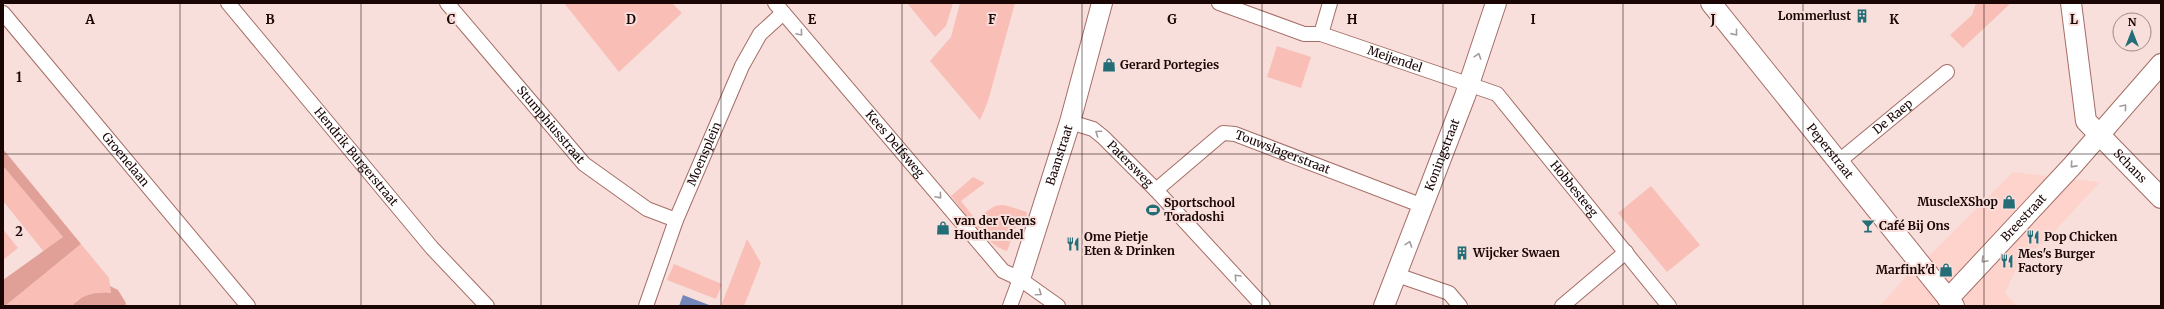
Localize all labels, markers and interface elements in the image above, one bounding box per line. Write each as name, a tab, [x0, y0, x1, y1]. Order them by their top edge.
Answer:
place label: Lommerlust	[1778, 8, 1851, 23]
building icon: Lommerlust	[1854, 8, 1870, 24]
text: A	[84, 11, 95, 28]
text: B	[265, 11, 275, 28]
text: C	[447, 11, 456, 28]
text: D	[626, 11, 636, 28]
text: E	[808, 11, 817, 28]
text: F	[988, 11, 996, 28]
text: G	[1167, 11, 1177, 28]
text: H	[1347, 11, 1358, 28]
text: I	[1530, 11, 1536, 28]
text: J	[1709, 11, 1716, 28]
text: K	[1889, 11, 1899, 28]
text: L	[2070, 11, 2079, 28]
north arrow	[2112, 12, 2152, 52]
text: N	[2128, 15, 2137, 29]
one-way arrow	[796, 28, 803, 36]
one-way arrow	[1731, 29, 1738, 36]
street label: Meijendel	[1366, 42, 1425, 75]
one-way arrow	[1474, 53, 1482, 60]
shop icon: Gerard Portegies	[1101, 57, 1117, 73]
place label: Gerard Portegies	[1120, 57, 1219, 72]
text: 1	[16, 69, 22, 86]
street label: Stumphiusstraat	[514, 83, 588, 166]
street label: De Raep	[1870, 96, 1915, 137]
street label: Hendrik Burgerstraat	[311, 104, 402, 209]
one-way arrow	[2120, 104, 2127, 111]
street label: Kees Delfsweg	[863, 107, 928, 181]
street label: Koningstraat	[1421, 116, 1463, 193]
street label: Moensplein	[684, 119, 724, 188]
street label: Peperstraat	[1804, 120, 1857, 182]
street label: Baanstraat	[1042, 122, 1076, 187]
street label: Touwslagerstraat	[1233, 127, 1333, 177]
street label: Groenelaan	[99, 129, 153, 189]
one-way arrow	[1096, 131, 1103, 138]
street label: Patersweg	[1104, 137, 1157, 190]
street label: Schans	[2111, 146, 2150, 186]
street label: Hobbesteeg	[1547, 157, 1602, 220]
one-way arrow	[2070, 160, 2077, 168]
street label: Breestraat	[1998, 190, 2049, 244]
one-way arrow	[935, 191, 942, 198]
place label: MuscleXShop	[1917, 194, 1998, 209]
shop icon: MuscleXShop	[2001, 194, 2017, 210]
place label: Sportschool Toradoshi	[1164, 195, 1235, 224]
sports icon: Sportschool Toradoshi	[1145, 202, 1161, 218]
place label: van der Veens Houthandel	[953, 213, 1036, 242]
bar icon: Café Bij Ons	[1860, 218, 1876, 234]
place label: Café Bij Ons	[1879, 218, 1950, 233]
shop icon: van der Veens Houthandel	[935, 220, 951, 236]
text: 2	[15, 223, 23, 240]
place label: Ome Pietje Eten & Drinken	[1084, 229, 1175, 258]
restaurant icon: Pop Chicken	[2025, 229, 2041, 245]
place label: Pop Chicken	[2044, 229, 2117, 244]
restaurant icon: Ome Pietje Eten & Drinken	[1065, 236, 1081, 252]
one-way arrow	[1404, 240, 1412, 247]
building icon: Wijcker Swaen	[1454, 245, 1470, 261]
place label: Wijcker Swaen	[1472, 245, 1560, 260]
place label: Mes's Burger Factory	[2018, 246, 2095, 275]
restaurant icon: Mes's Burger Factory	[1999, 253, 2015, 269]
one-way arrow	[1981, 255, 1989, 263]
place label: Marfink'd	[1876, 262, 1936, 277]
shop icon: Marfink'd	[1938, 262, 1954, 278]
one-way arrow	[1234, 274, 1242, 282]
one-way arrow	[1035, 288, 1042, 296]

